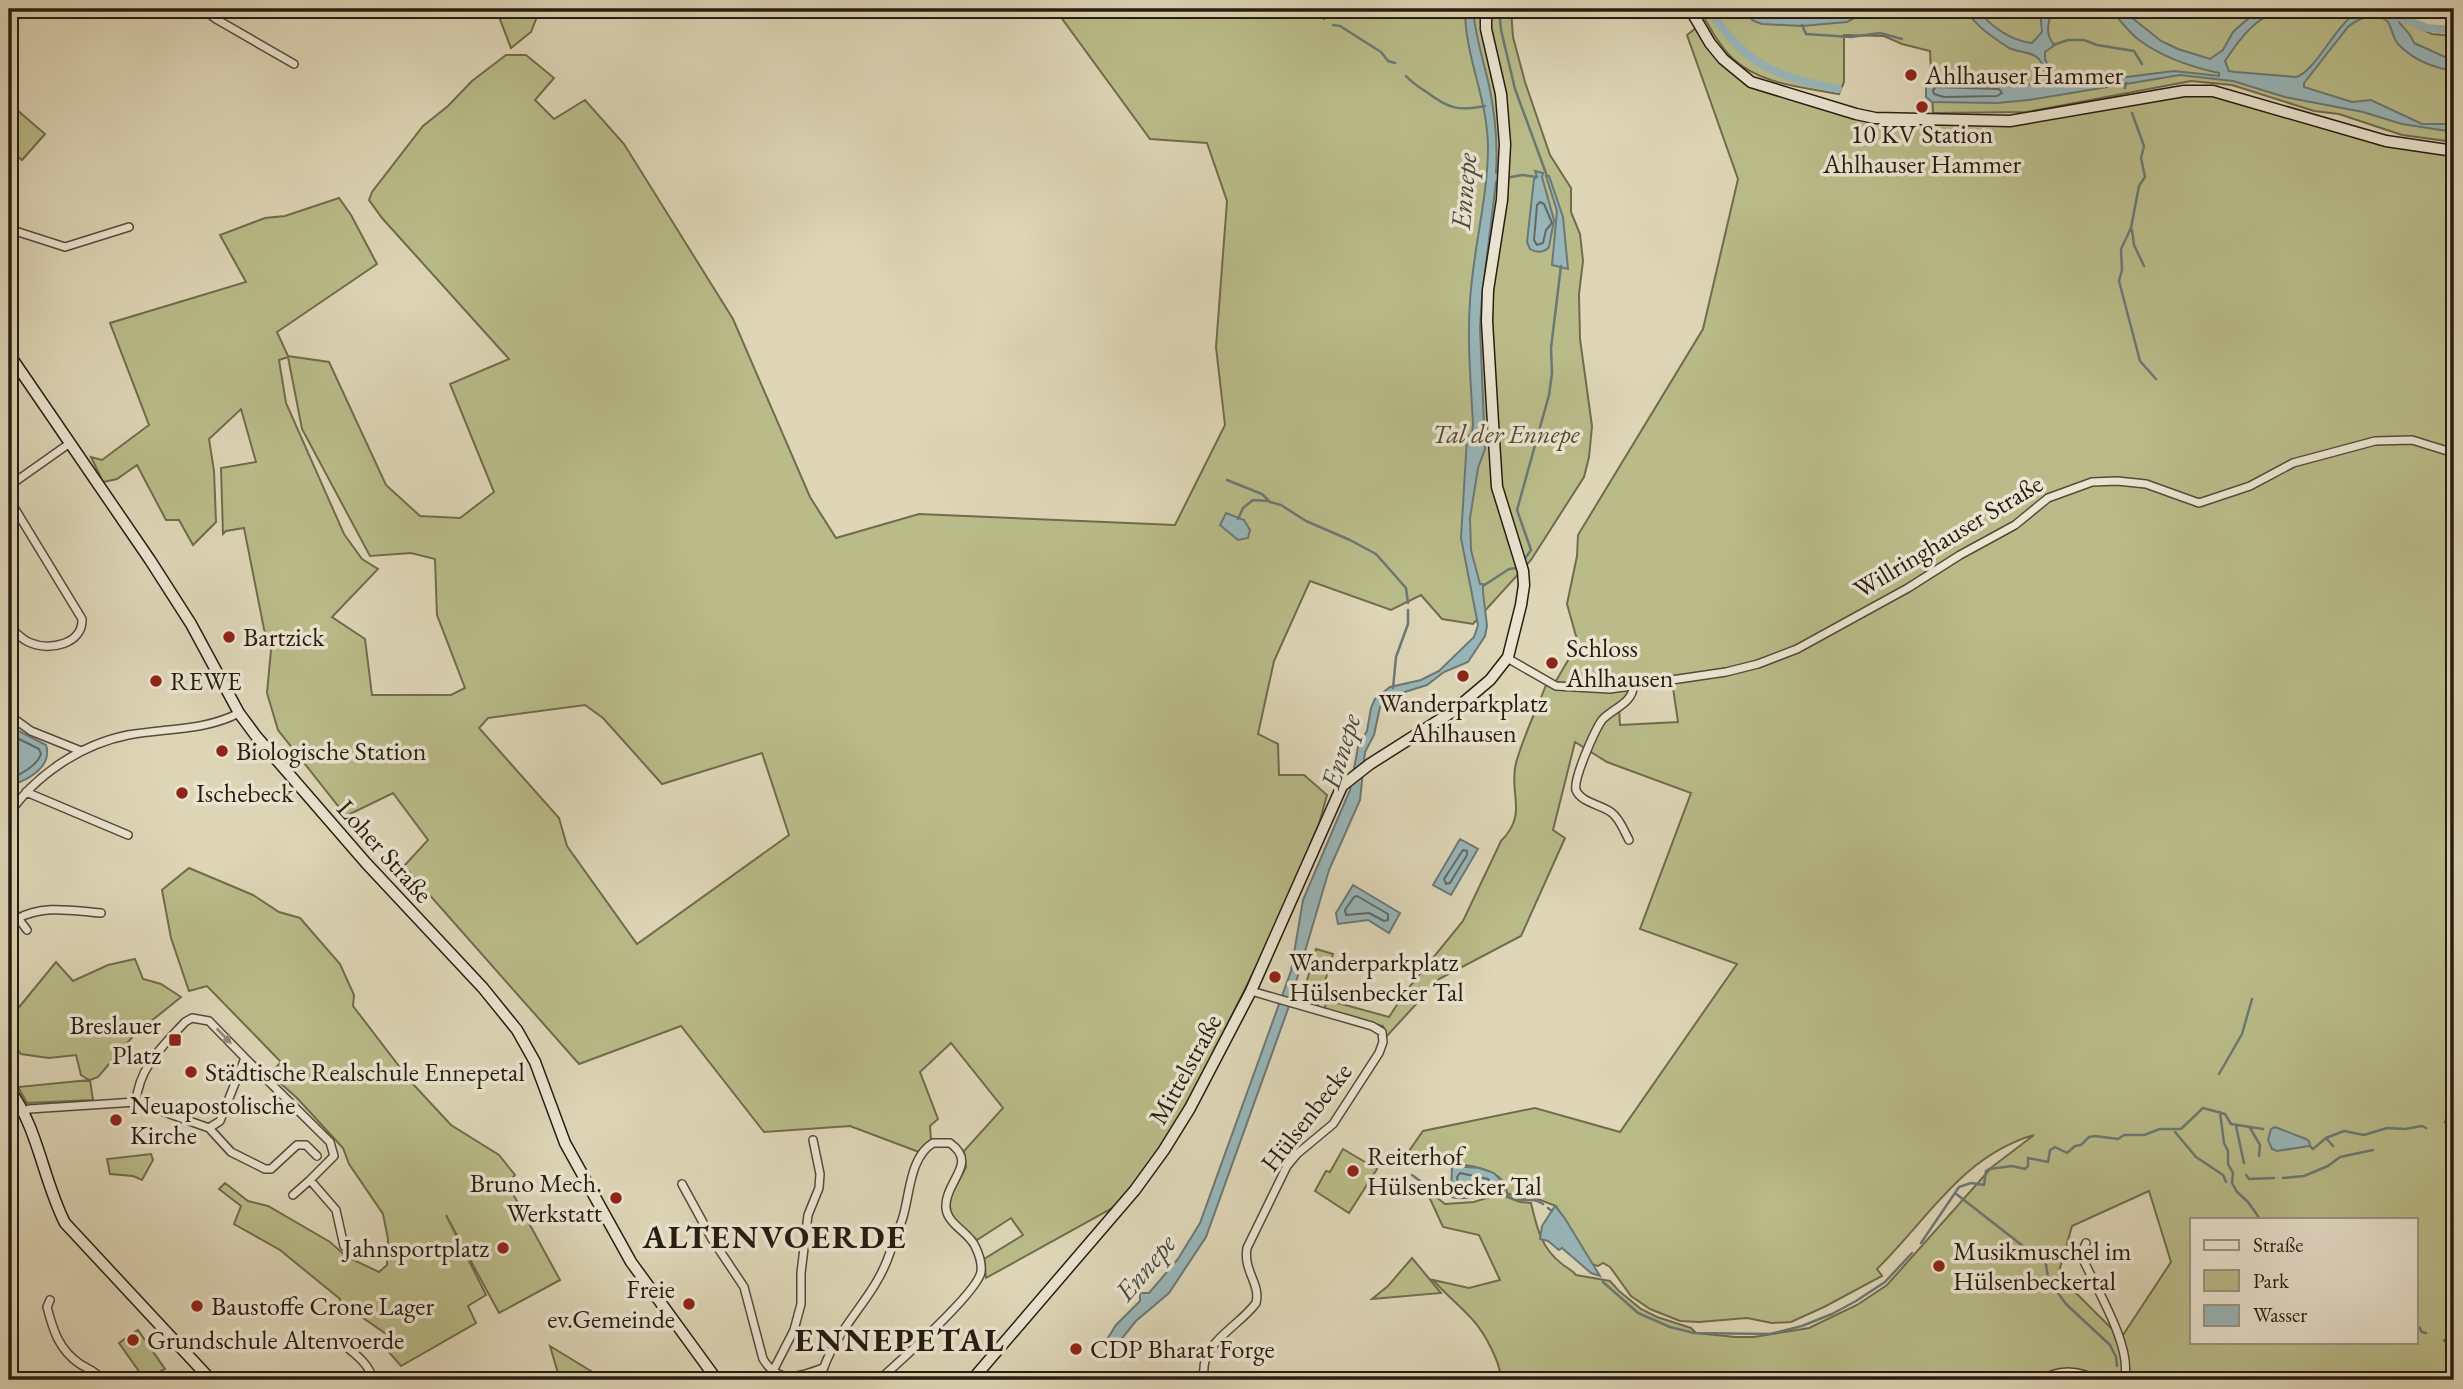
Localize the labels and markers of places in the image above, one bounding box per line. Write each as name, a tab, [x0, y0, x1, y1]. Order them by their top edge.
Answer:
place label: Ahlhauser Hammer	[1924, 58, 2124, 92]
marker: Ahlhauser Hammer	[1903, 67, 1919, 83]
marker: 10 KV Station Ahlhauser Hammer	[1914, 99, 1930, 115]
place label: 10 KV Station Ahlhauser Hammer	[1822, 117, 2021, 181]
place label: Bartzick	[243, 620, 325, 654]
marker: Bartzick	[221, 629, 237, 645]
place label: Schloss Ahlhausen	[1565, 631, 1674, 695]
marker: Schloss Ahlhausen	[1544, 655, 1560, 671]
place label: REWE	[170, 664, 242, 698]
marker: Wanderparkplatz Ahlhausen	[1455, 668, 1471, 684]
marker: REWE	[148, 673, 164, 689]
place label: Wanderparkplatz Ahlhausen	[1378, 686, 1548, 750]
place label: Biologische Station	[236, 734, 427, 768]
marker: Biologische Station	[214, 743, 230, 759]
place label: Ischebeck	[196, 776, 294, 810]
marker: Ischebeck	[174, 785, 190, 801]
place label: Wanderparkplatz Hülsenbecker Tal	[1289, 945, 1464, 1009]
marker: Wanderparkplatz Hülsenbecker Tal	[1267, 969, 1283, 985]
place label: Breslauer Platz	[69, 1008, 161, 1072]
marker: Breslauer Platz	[167, 1032, 183, 1048]
place label: Städtische Realschule Ennepetal	[205, 1055, 525, 1089]
marker: Städtische Realschule Ennepetal	[183, 1064, 199, 1080]
place label: Neuapostolische Kirche	[130, 1088, 295, 1152]
marker: Neuapostolische Kirche	[108, 1112, 124, 1128]
place label: Reiterhof Hülsenbecker Tal	[1367, 1139, 1542, 1203]
marker: Reiterhof Hülsenbecker Tal	[1345, 1163, 1361, 1179]
place label: Bruno Mech. Werkstatt	[470, 1166, 602, 1230]
marker: Bruno Mech. Werkstatt	[608, 1190, 624, 1206]
place label: Jahnsportplatz	[341, 1231, 489, 1265]
place label: Musikmuschel im Hülsenbeckertal	[1953, 1234, 2132, 1298]
marker: Jahnsportplatz	[495, 1240, 511, 1256]
marker: Musikmuschel im Hülsenbeckertal	[1931, 1258, 1947, 1274]
place label: Freie ev.Gemeinde	[547, 1272, 675, 1336]
place label: Baustoffe Crone Lager	[211, 1289, 435, 1323]
marker: Freie ev.Gemeinde	[681, 1296, 697, 1312]
marker: Baustoffe Crone Lager	[189, 1298, 205, 1314]
place label: Grundschule Altenvoerde	[147, 1323, 404, 1357]
marker: Grundschule Altenvoerde	[125, 1332, 141, 1348]
place label: CDP Bharat Forge	[1090, 1332, 1275, 1366]
marker: CDP Bharat Forge	[1068, 1341, 1084, 1357]

